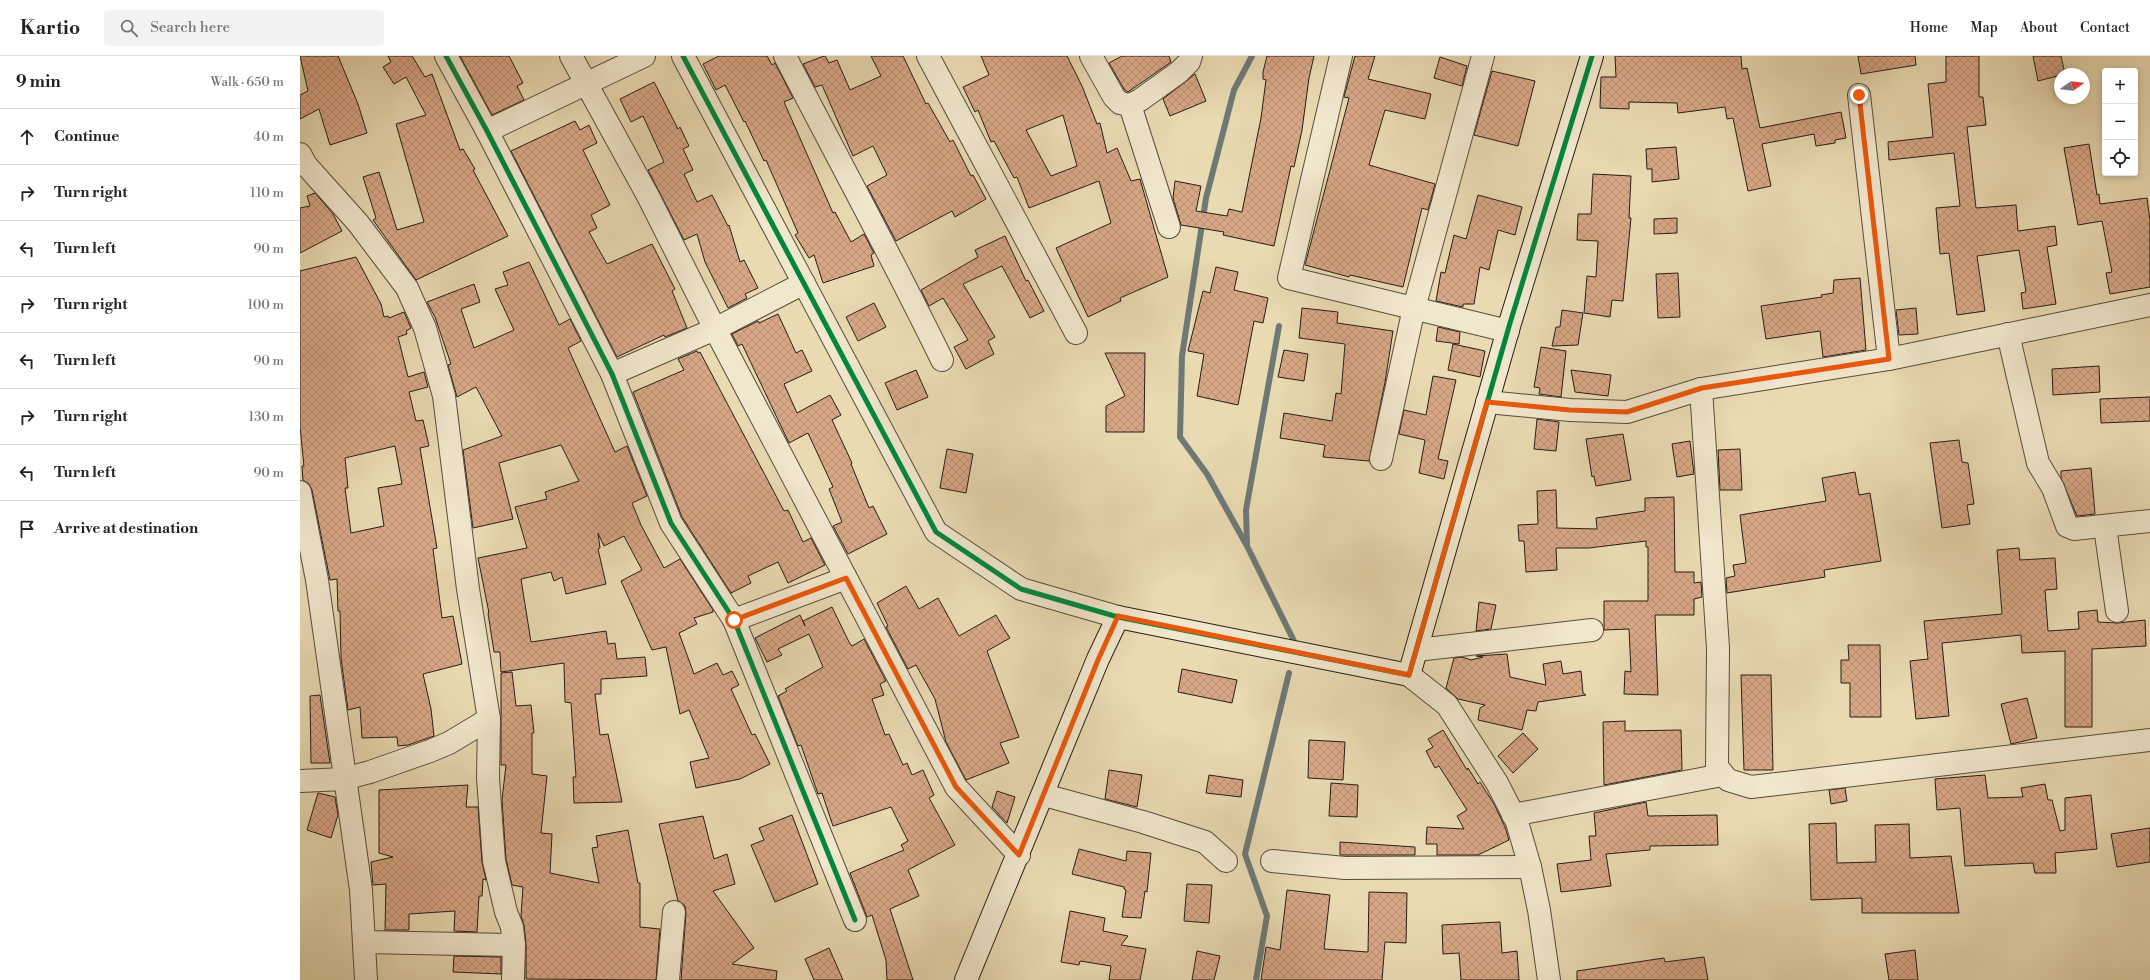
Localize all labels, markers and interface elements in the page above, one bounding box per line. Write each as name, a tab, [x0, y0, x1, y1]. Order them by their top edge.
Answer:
search box	[104, 10, 384, 46]
text: Kartio	[20, 16, 80, 40]
icon: search	[118, 17, 140, 39]
text: Search here	[150, 18, 230, 37]
text: Home	[1910, 19, 1948, 37]
text: Map	[1970, 19, 1998, 37]
text: About	[2020, 19, 2058, 37]
text: Contact	[2080, 19, 2130, 37]
north arrow	[2054, 68, 2090, 104]
map controls	[2102, 68, 2138, 176]
button: +	[2102, 68, 2138, 104]
text: 9 min	[16, 71, 61, 93]
text: Walk · 650 m	[211, 74, 284, 90]
route end	[1850, 86, 1868, 104]
button: −	[2102, 104, 2138, 140]
icon: ahead	[16, 126, 38, 148]
text: Continue	[54, 127, 119, 146]
text: 40 m	[254, 129, 284, 145]
button: locate	[2102, 140, 2138, 176]
icon: right	[16, 182, 38, 204]
text: Turn right	[54, 183, 128, 202]
text: 110 m	[250, 185, 284, 201]
icon: left	[16, 238, 38, 260]
text: Turn left	[54, 239, 116, 258]
text: 90 m	[253, 241, 284, 257]
icon: right	[16, 294, 38, 316]
text: Turn right	[54, 295, 128, 314]
text: 100 m	[248, 297, 284, 313]
icon: left	[16, 350, 38, 372]
text: Turn left	[54, 351, 116, 370]
text: 90 m	[253, 353, 284, 369]
icon: right	[16, 406, 38, 428]
text: Turn right	[54, 407, 128, 426]
text: 130 m	[249, 409, 284, 425]
icon: left	[16, 462, 38, 484]
text: Turn left	[54, 463, 116, 482]
text: 90 m	[253, 465, 284, 481]
icon: arrive	[16, 518, 38, 540]
text: Arrive at destination	[54, 519, 198, 538]
route start	[725, 611, 743, 629]

